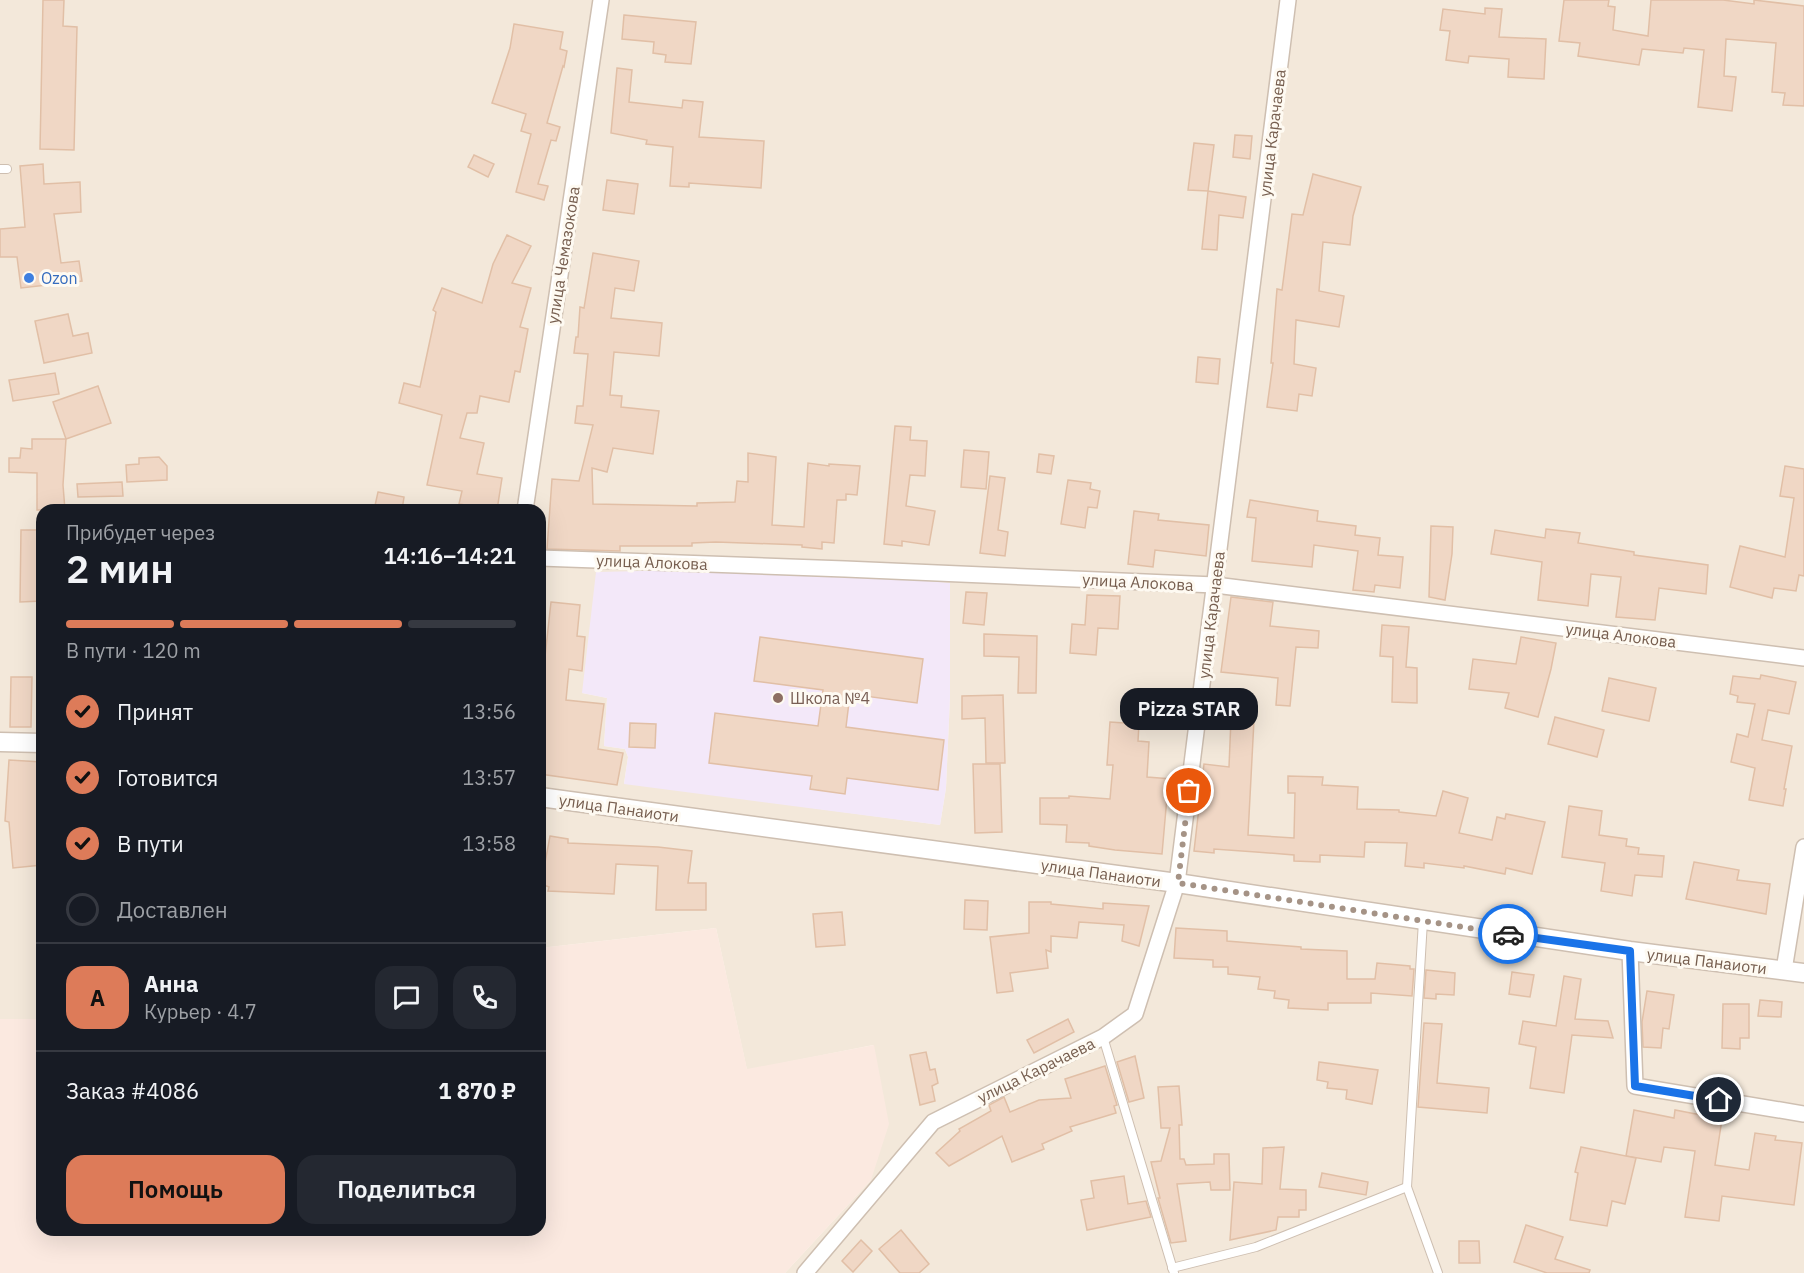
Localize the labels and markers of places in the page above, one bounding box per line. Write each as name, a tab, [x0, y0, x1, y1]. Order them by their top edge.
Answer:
place label: Ozon	[41, 268, 78, 288]
marker: Ozon	[22, 271, 36, 285]
place label: Школа №4	[790, 688, 870, 708]
callout: Pizza STAR	[1120, 689, 1258, 731]
marker: Школа №4	[771, 691, 785, 705]
pin	[1163, 765, 1214, 816]
pin	[1693, 1074, 1744, 1125]

